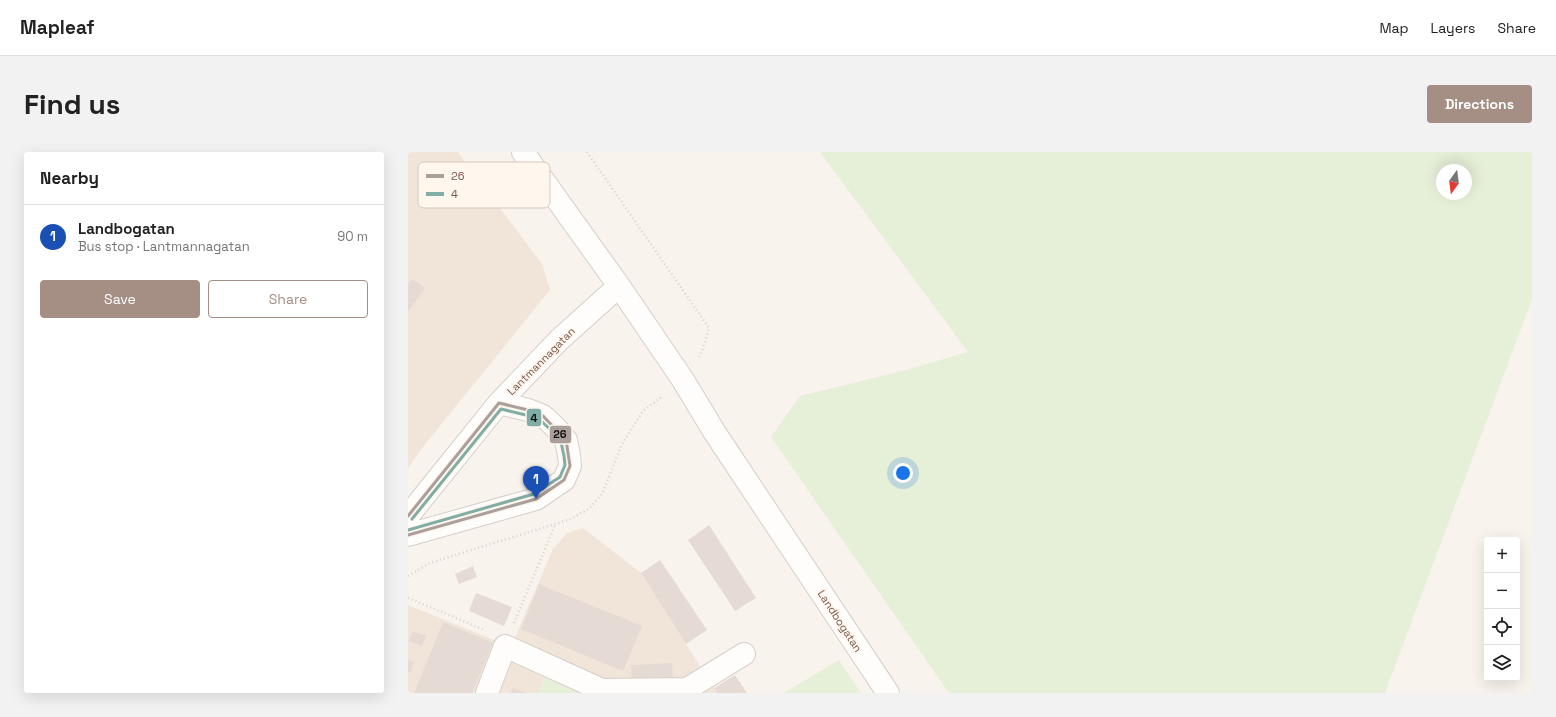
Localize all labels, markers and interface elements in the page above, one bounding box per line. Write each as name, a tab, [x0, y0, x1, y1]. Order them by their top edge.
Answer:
text: Mapleaf	[20, 15, 94, 40]
text: Map	[1379, 19, 1409, 37]
text: Layers	[1431, 19, 1475, 37]
text: Share	[1497, 19, 1536, 37]
button: Directions	[1427, 85, 1532, 123]
text: Find us	[24, 86, 121, 122]
legend	[418, 162, 550, 208]
north arrow	[1436, 164, 1472, 200]
text: Nearby	[40, 167, 99, 189]
text: 26	[451, 169, 465, 183]
text: 4	[451, 187, 458, 201]
text: Landbogatan	[78, 219, 175, 238]
text: 1	[50, 228, 56, 245]
text: 90 m	[337, 228, 368, 245]
text: Bus stop · Lantmannagatan	[78, 238, 250, 255]
button: Save	[40, 280, 200, 318]
button: Share	[208, 280, 368, 318]
street label: Lantmannagatan	[504, 324, 578, 398]
line badge: 4	[526, 408, 542, 427]
text: 4	[531, 411, 538, 425]
line badge: 26	[549, 425, 572, 444]
text: 26	[553, 427, 567, 441]
your location	[893, 463, 913, 483]
pin: 1	[523, 466, 549, 499]
map controls	[1484, 537, 1520, 681]
button: +	[1484, 537, 1520, 573]
button: −	[1484, 573, 1520, 609]
street label: Landbogatan	[815, 587, 865, 655]
button: locate	[1484, 609, 1520, 645]
button: layers	[1484, 645, 1520, 681]

